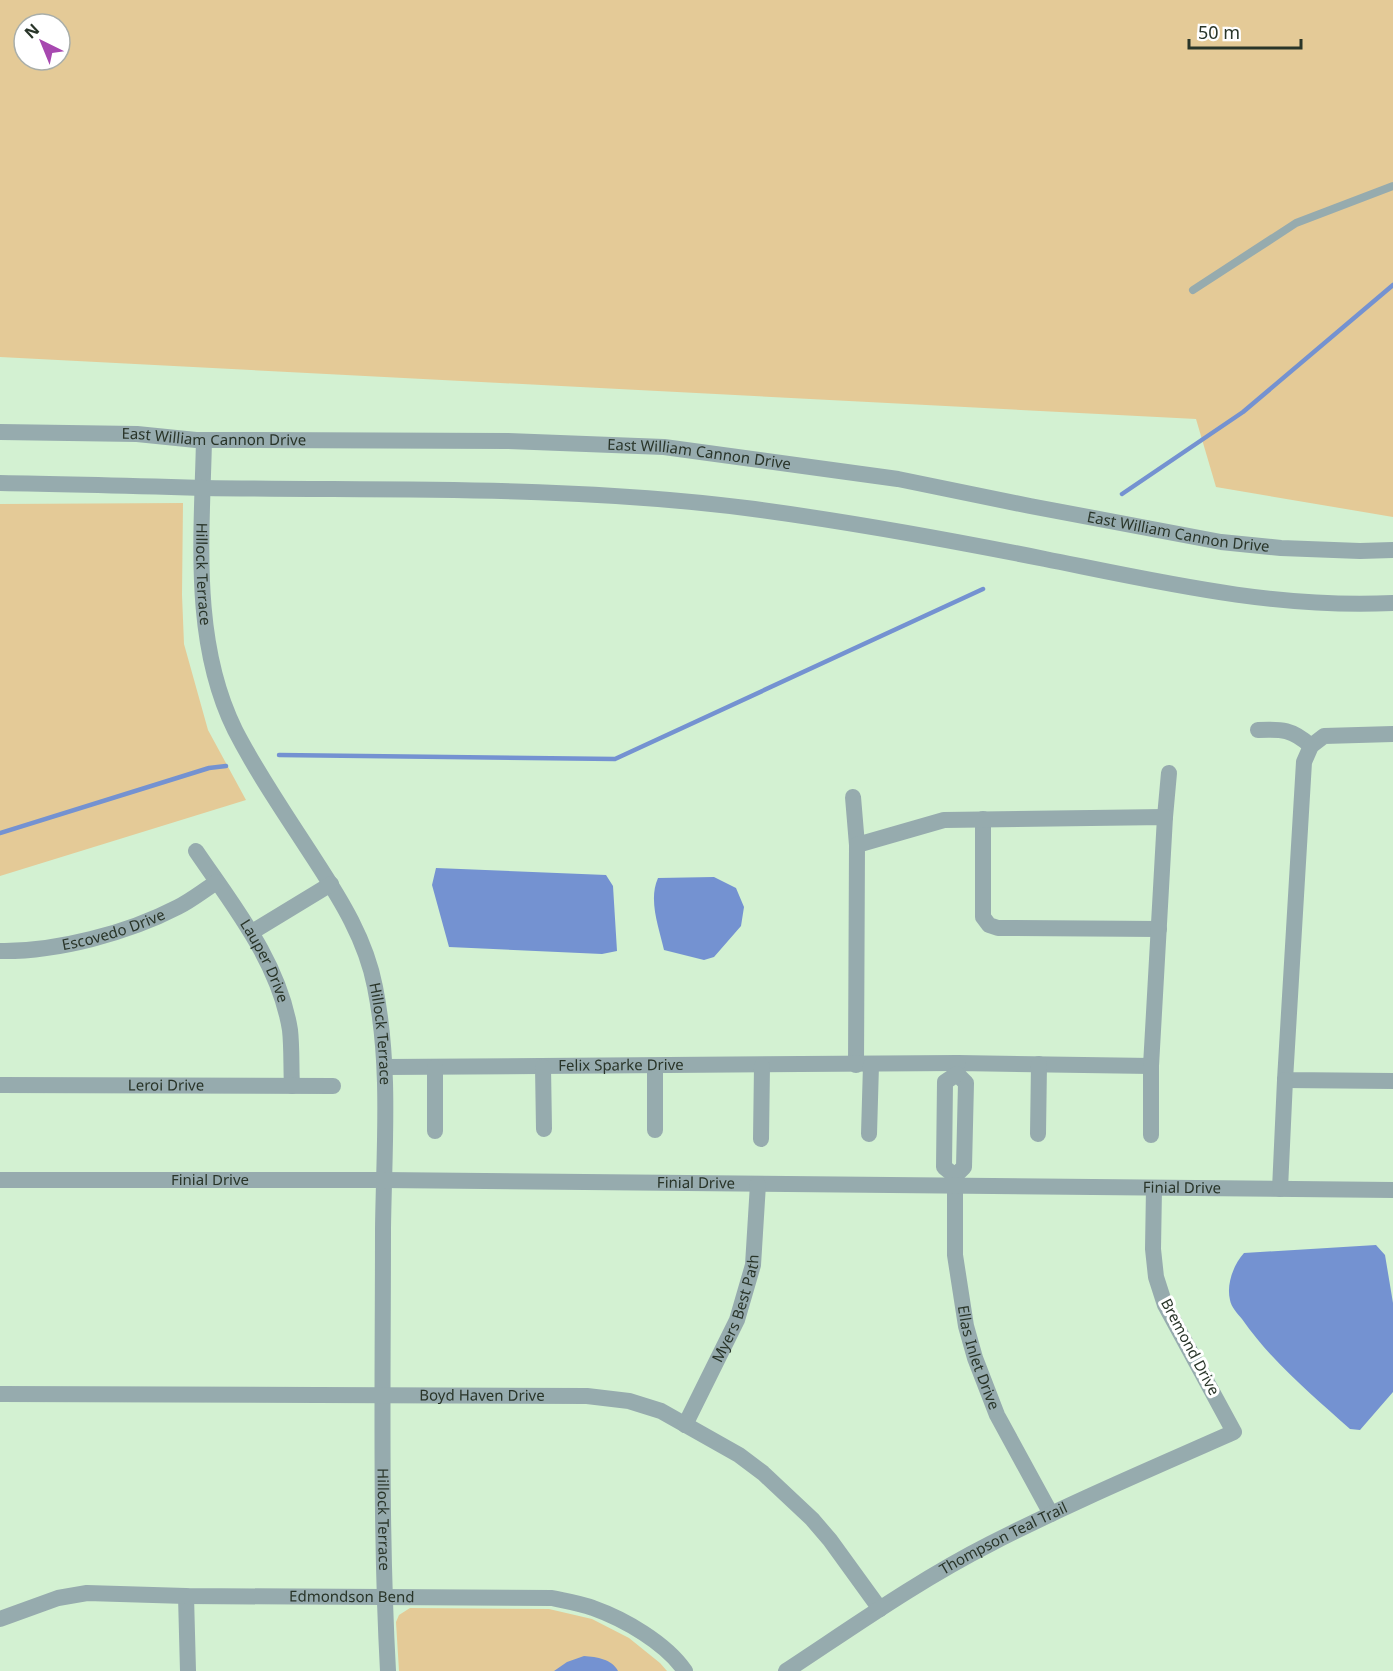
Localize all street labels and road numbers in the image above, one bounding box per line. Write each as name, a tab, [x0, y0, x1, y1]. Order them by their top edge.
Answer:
street label: East William Cannon Drive	[121, 423, 306, 449]
street label: East William Cannon Drive	[607, 434, 792, 473]
street label: East William Cannon Drive	[1086, 506, 1271, 556]
street label: Hillock Terrace	[192, 522, 216, 626]
street label: Escovedo Drive	[60, 904, 168, 954]
street label: Lauper Drive	[236, 915, 294, 1005]
street label: Hillock Terrace	[365, 981, 396, 1085]
street label: Felix Sparke Drive	[558, 1054, 684, 1075]
street label: Leroi Drive	[128, 1074, 204, 1095]
street label: Finial Drive	[171, 1169, 249, 1189]
street label: Finial Drive	[657, 1172, 735, 1192]
street label: Finial Drive	[1143, 1177, 1221, 1197]
street label: Myers Best Path	[707, 1254, 763, 1365]
street label: Bremond Drive	[1157, 1295, 1225, 1398]
street label: Ellas Inlet Drive	[954, 1304, 1005, 1412]
street label: Boyd Haven Drive	[419, 1384, 545, 1405]
street label: Hillock Terrace	[374, 1468, 395, 1571]
street label: Thompson Teal Trail	[935, 1497, 1070, 1579]
street label: Edmondson Bend	[289, 1586, 415, 1606]

